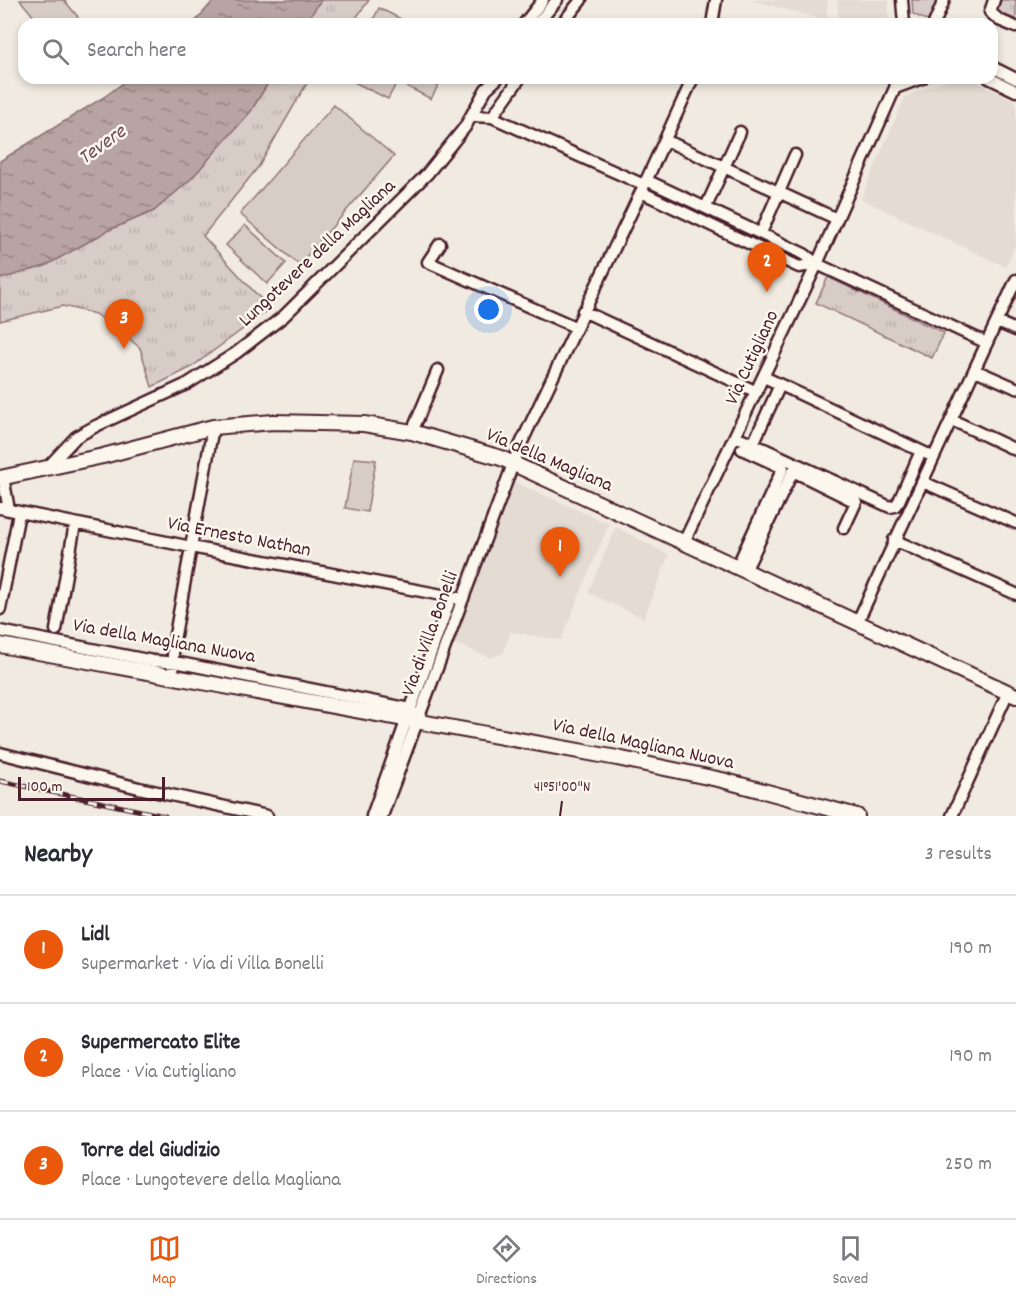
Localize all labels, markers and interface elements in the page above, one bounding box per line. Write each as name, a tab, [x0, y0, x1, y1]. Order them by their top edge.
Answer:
search box	[18, 18, 998, 84]
icon: search	[39, 35, 72, 68]
text: Search here	[87, 36, 186, 67]
water label: Tevere	[73, 117, 135, 174]
street label: Lungotevere della Magliana	[233, 173, 403, 334]
pin: 2	[748, 242, 786, 292]
your location	[474, 295, 503, 324]
pin: 3	[104, 300, 144, 349]
street label: Via Cutigliano	[719, 306, 787, 410]
street label: Via della Magliana	[481, 422, 617, 501]
street label: Via Ernesto Nathan	[165, 510, 313, 566]
pin: 1	[540, 528, 580, 577]
street label: Via di Villa Bonelli	[395, 567, 467, 700]
street label: Via della Magliana Nuova	[71, 612, 258, 672]
street label: Via della Magliana Nuova	[550, 712, 737, 778]
scale bar	[18, 774, 165, 802]
text: 100 m	[27, 776, 63, 799]
text: 41°51'00"N	[534, 777, 590, 799]
text: Nearby	[24, 837, 92, 874]
text: 3 results	[925, 841, 992, 869]
text: Lidl	[81, 920, 110, 951]
text: 1	[41, 935, 46, 963]
text: 190 m	[949, 935, 992, 963]
text: Supermarket · Via di Villa Bonelli	[81, 951, 324, 979]
text: Supermercato Elite	[81, 1028, 240, 1059]
text: 2	[39, 1043, 48, 1071]
text: 190 m	[949, 1043, 992, 1071]
text: Place · Via Cutigliano	[81, 1059, 236, 1087]
text: Torre del Giudizio	[81, 1136, 220, 1167]
text: 3	[39, 1151, 48, 1179]
text: 250 m	[945, 1151, 992, 1179]
text: Place · Lungotevere della Magliana	[81, 1167, 341, 1195]
tab: Map	[148, 1232, 181, 1291]
tab: Directions	[476, 1232, 537, 1291]
tab: Saved	[832, 1232, 868, 1291]

